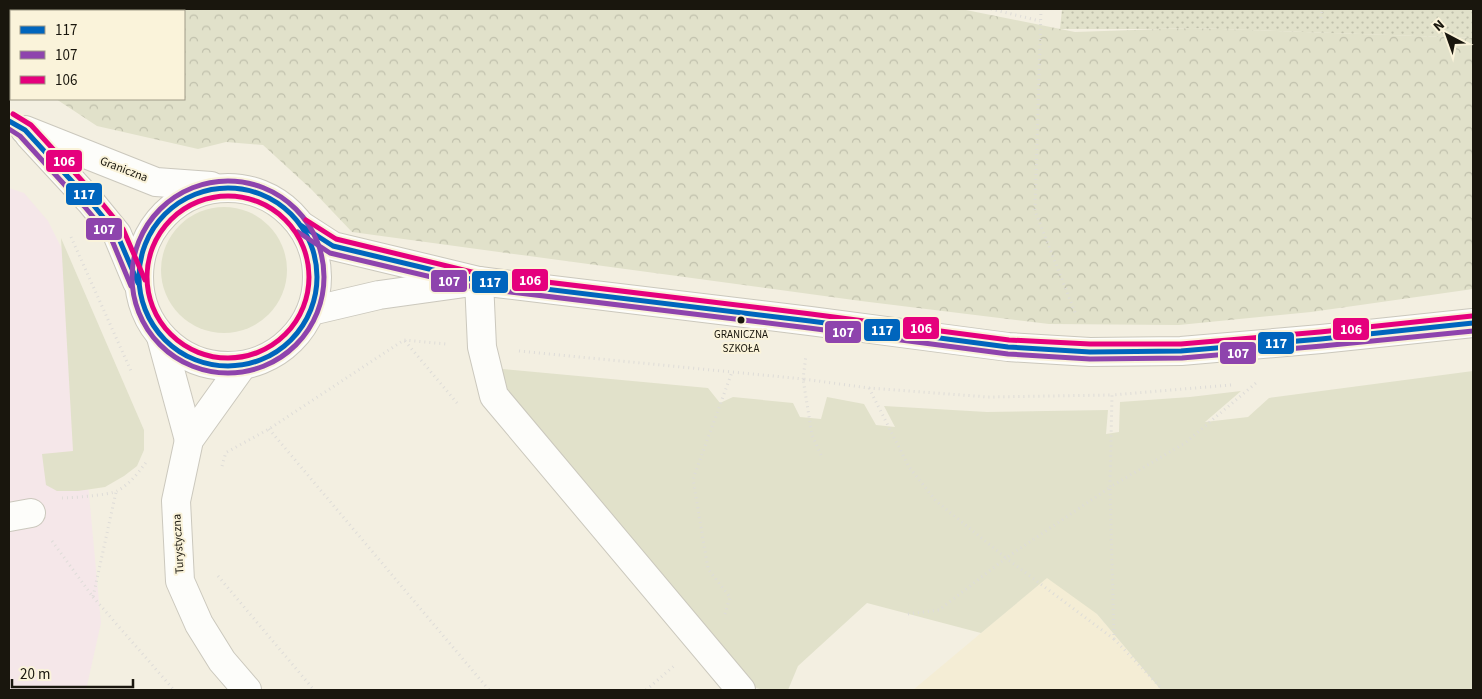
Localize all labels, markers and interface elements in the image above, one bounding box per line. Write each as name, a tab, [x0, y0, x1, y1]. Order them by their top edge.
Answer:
legend	[10, 10, 185, 100]
north arrow	[1422, 10, 1472, 60]
text: N	[1429, 15, 1449, 37]
text: 117	[55, 20, 77, 41]
text: 107	[55, 45, 77, 66]
text: 106	[55, 70, 77, 91]
line badge: 106	[45, 149, 83, 173]
text: 106	[53, 152, 75, 172]
street label: Graniczna	[97, 153, 150, 186]
line badge: 117	[65, 182, 103, 206]
text: 117	[73, 185, 95, 205]
line badge: 107	[85, 217, 123, 241]
text: 107	[93, 220, 115, 240]
line badge: 106	[511, 268, 549, 292]
line badge: 107	[430, 269, 468, 293]
line badge: 117	[471, 270, 509, 294]
text: 106	[519, 271, 541, 291]
text: 107	[438, 272, 460, 292]
text: 117	[479, 273, 501, 293]
marker: GRANICZNA SZKOŁA	[736, 315, 746, 325]
line badge: 106	[902, 316, 940, 340]
line badge: 106	[1332, 317, 1370, 341]
line badge: 117	[863, 318, 901, 342]
text: 106	[910, 319, 932, 339]
line badge: 107	[824, 320, 862, 344]
text: 106	[1340, 320, 1362, 340]
text: 117	[871, 321, 893, 341]
text: 107	[832, 323, 854, 343]
place label: GRANICZNA SZKOŁA	[714, 327, 768, 356]
line badge: 117	[1257, 331, 1295, 355]
text: 117	[1265, 334, 1287, 354]
line badge: 107	[1219, 341, 1257, 365]
text: 107	[1227, 344, 1249, 364]
street label: Turystyczna	[168, 514, 189, 574]
scale bar	[12, 656, 134, 688]
text: 20 m	[20, 664, 50, 685]

